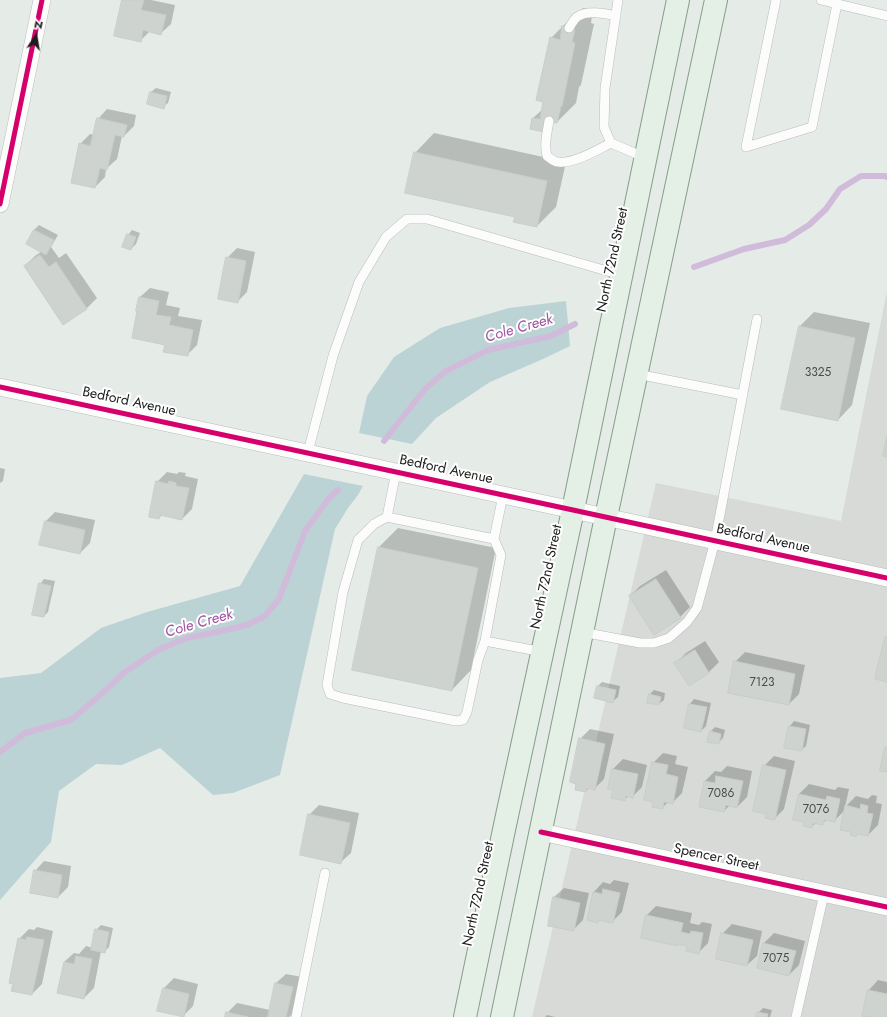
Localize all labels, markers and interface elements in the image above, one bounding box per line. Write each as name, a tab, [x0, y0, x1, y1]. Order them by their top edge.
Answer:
north arrow	[16, 16, 56, 56]
text: N	[33, 16, 44, 33]
street label: North 72nd Street	[594, 206, 632, 314]
water label: Cole Creek	[483, 311, 555, 347]
house number: 3325	[805, 366, 831, 380]
street label: Bedford Avenue	[81, 384, 177, 420]
street label: Bedford Avenue	[398, 452, 494, 488]
street label: Bedford Avenue	[715, 521, 811, 557]
street label: North 72nd Street	[528, 523, 566, 631]
water label: Cole Creek	[163, 606, 235, 642]
house number: 7123	[749, 676, 775, 690]
house number: 7086	[708, 787, 734, 801]
house number: 7076	[803, 803, 829, 817]
street label: North 72nd Street	[460, 840, 498, 948]
street label: Spencer Street	[672, 841, 760, 875]
house number: 7075	[763, 952, 789, 966]

